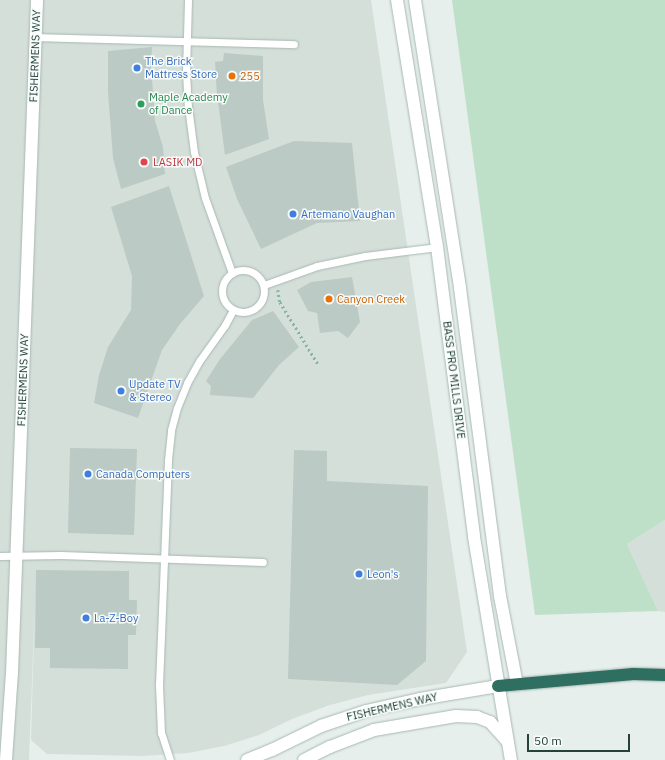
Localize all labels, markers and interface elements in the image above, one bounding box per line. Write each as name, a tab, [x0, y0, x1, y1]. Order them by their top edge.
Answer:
street label: FISHERMENS WAY	[27, 9, 43, 103]
place label: The Brick Mattress Store	[145, 55, 217, 81]
marker: The Brick Mattress Store	[132, 63, 142, 73]
place label: 255	[240, 69, 260, 83]
marker: 255	[227, 71, 237, 81]
place label: Maple Academy of Dance	[149, 91, 228, 117]
marker: Maple Academy of Dance	[136, 99, 146, 109]
place label: LASIK MD	[153, 155, 202, 169]
marker: LASIK MD	[138, 156, 150, 168]
place label: Artemano Vaughan	[301, 207, 395, 221]
marker: Artemano Vaughan	[288, 209, 298, 219]
place label: Canyon Creek	[337, 292, 405, 306]
marker: Canyon Creek	[324, 294, 334, 304]
street label: BASS PRO MILLS DRIVE	[440, 320, 468, 440]
street label: FISHERMENS WAY	[15, 333, 31, 427]
place label: Update TV & Stereo	[129, 378, 181, 404]
marker: Update TV & Stereo	[116, 386, 126, 396]
place label: Canada Computers	[96, 467, 190, 481]
marker: Canada Computers	[83, 469, 93, 479]
place label: Leon's	[367, 567, 399, 581]
marker: Leon's	[354, 569, 364, 579]
place label: La-Z-Boy	[94, 611, 138, 625]
marker: La-Z-Boy	[81, 613, 91, 623]
street label: FISHERMENS WAY	[345, 690, 439, 724]
scale bar	[529, 726, 632, 752]
text: 50 m	[534, 733, 562, 748]

